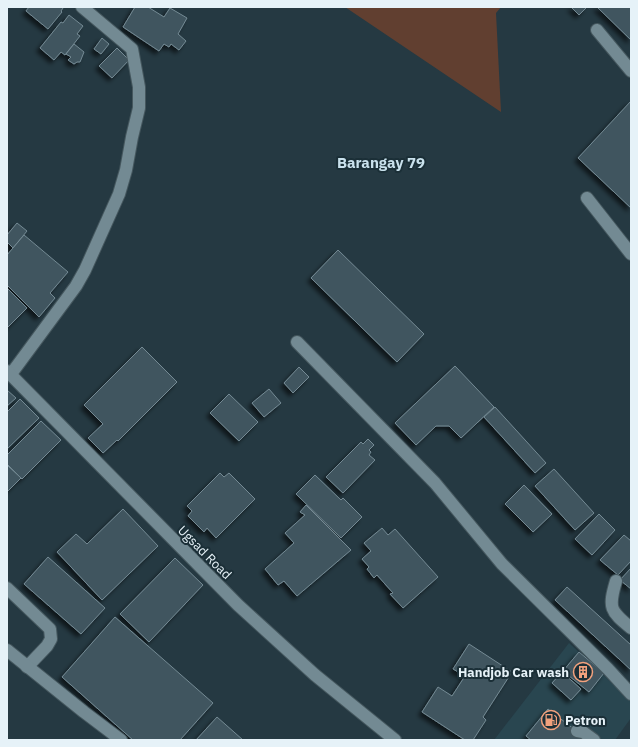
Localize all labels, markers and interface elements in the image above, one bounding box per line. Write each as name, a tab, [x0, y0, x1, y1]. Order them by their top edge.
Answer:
district label: Barangay 79	[337, 153, 425, 172]
street label: Ugsad Road	[174, 522, 235, 583]
building icon: Handjob Car wash	[572, 661, 594, 683]
place label: Handjob Car wash	[458, 664, 569, 681]
fuel station icon: Petron	[540, 709, 562, 731]
place label: Petron	[565, 712, 606, 729]

